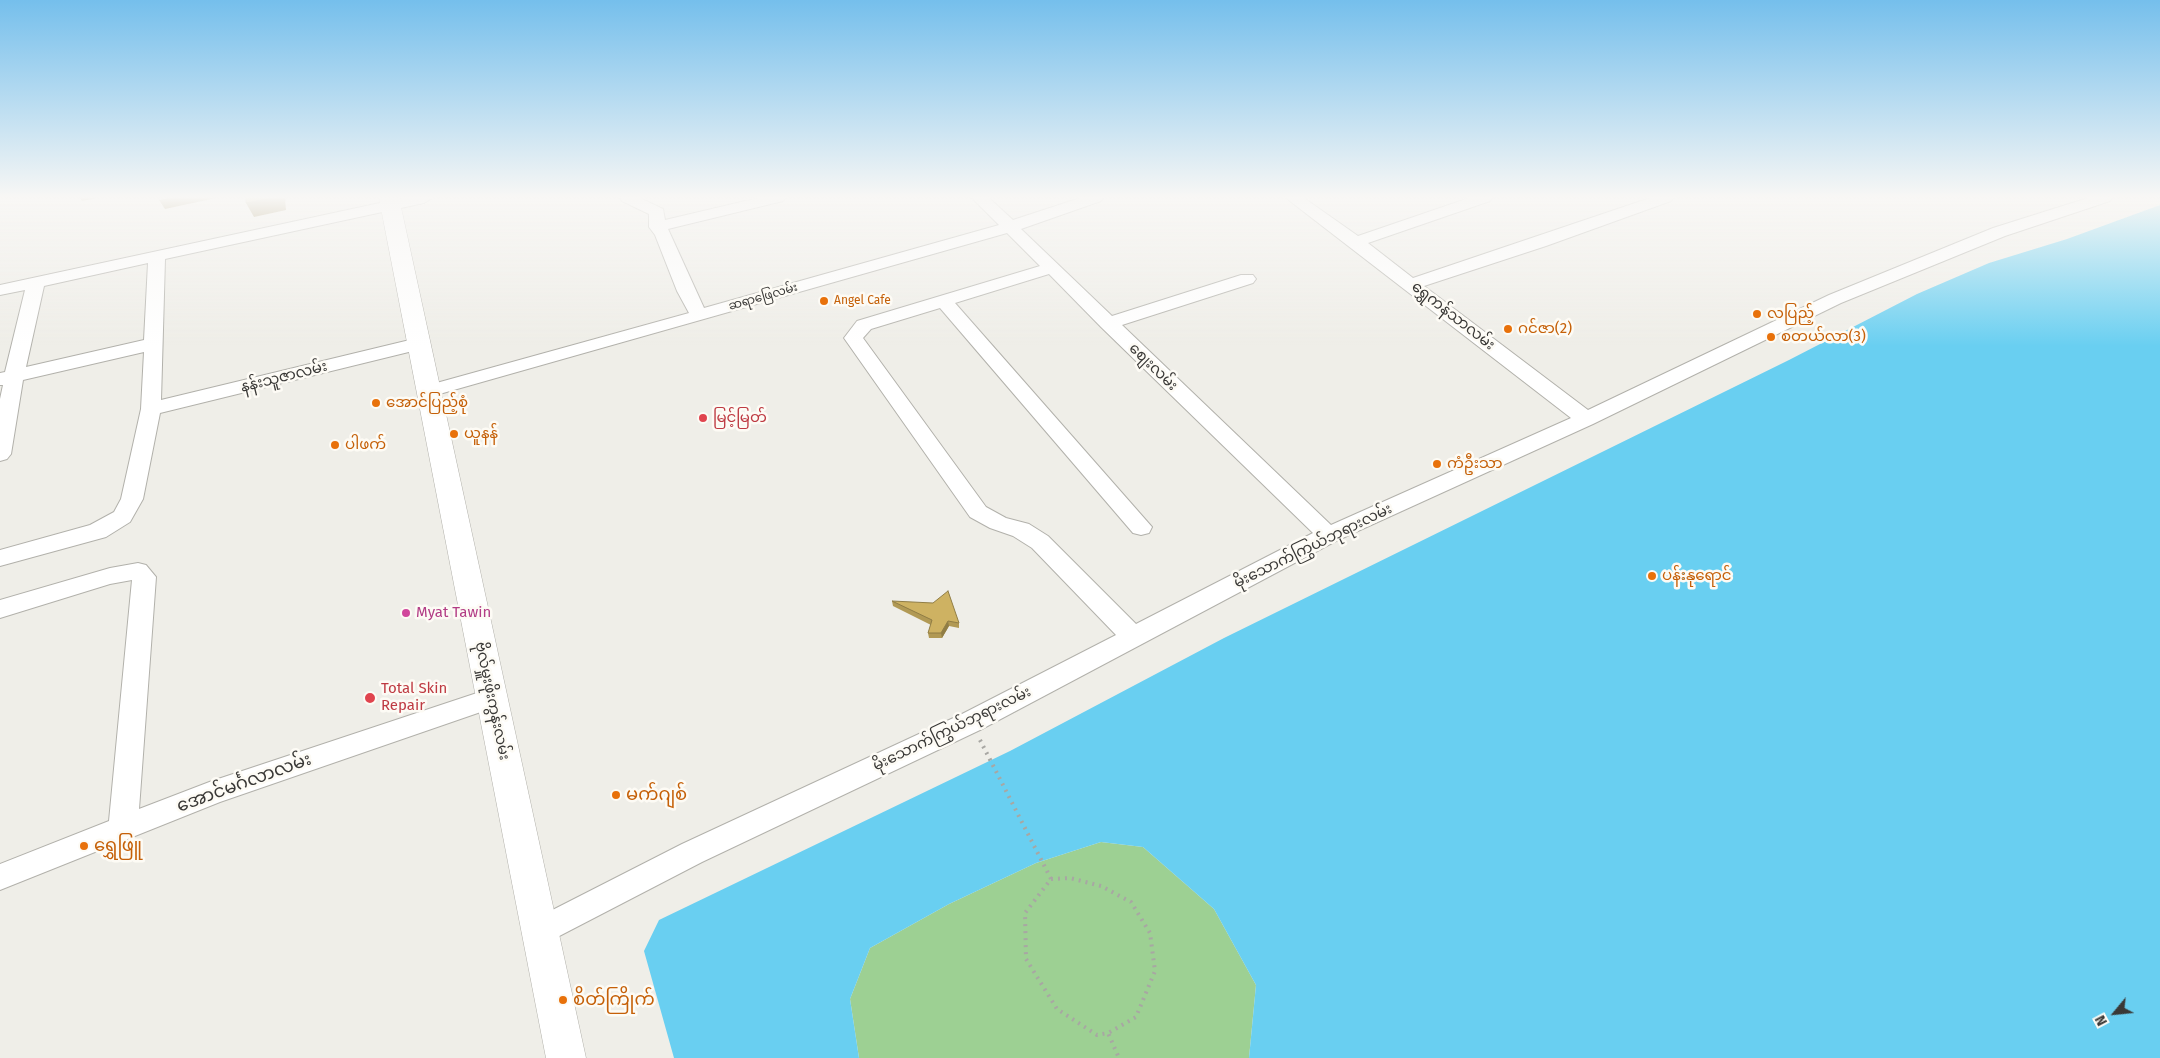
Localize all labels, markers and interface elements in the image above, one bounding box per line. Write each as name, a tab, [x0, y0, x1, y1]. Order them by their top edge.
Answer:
street label: ‌ရွှေကန်သာလမ်း	[1408, 278, 1498, 354]
street label: ဆရာဖြေလမ်း	[727, 280, 799, 314]
place label: Angel Cafe	[834, 294, 891, 308]
marker: Angel Cafe	[818, 295, 830, 307]
place label: လပြည့်	[1767, 305, 1814, 323]
marker: လပြည့်	[1751, 308, 1763, 320]
place label: ဂင်ဇာ(2)	[1518, 320, 1572, 338]
marker: ဂင်ဇာ(2)	[1502, 323, 1514, 335]
place label: စတယ်လာ(3)	[1781, 328, 1866, 346]
marker: စတယ်လာ(3)	[1765, 331, 1777, 343]
street label: စျေးလမ်း	[1125, 339, 1181, 395]
street label: နန်းသူဇာလမ်း	[239, 358, 329, 396]
place label: အောင်ပြည့်စုံ	[386, 394, 468, 412]
marker: အောင်ပြည့်စုံ	[370, 397, 382, 409]
place label: မြင့်မြတ်	[713, 409, 767, 427]
marker: မြင့်မြတ်	[697, 412, 709, 424]
place label: ယူနန်	[464, 425, 498, 443]
marker: ယူနန်	[448, 428, 460, 440]
place label: ပါဖက်	[345, 436, 386, 454]
marker: ပါဖက်	[329, 439, 341, 451]
place label: ကံဦးသာ	[1447, 455, 1503, 473]
marker: ကံဦးသာ	[1431, 458, 1443, 470]
street label: မိုးသောက်ကြွယ်ဘုရားလမ်း	[1231, 500, 1395, 592]
place label: ပန်းနုရောင်	[1662, 567, 1732, 585]
marker: ပန်းနုရောင်	[1646, 570, 1658, 582]
place label: Myat Tawin	[416, 604, 491, 622]
marker: Myat Tawin	[400, 607, 412, 619]
street label: ဗိုလ်မှူးဖိုးကွန်းလမ်း	[471, 640, 513, 762]
place label: Total Skin Repair	[381, 680, 447, 715]
street label: မိုးသောက်ကြွယ်ဘုရားလမ်း	[870, 683, 1034, 775]
marker: Total Skin Repair	[363, 691, 377, 705]
street label: အောင်မင်္ဂလာလမ်း	[174, 749, 314, 817]
place label: မက်ဂျစ်	[626, 784, 687, 806]
marker: မက်ဂျစ်	[610, 789, 622, 801]
place label: ရွှေဖြူ	[94, 835, 142, 857]
marker: ရွှေဖြူ	[78, 840, 90, 852]
north arrow	[2090, 988, 2140, 1038]
place label: စိတ်ကြိုက်	[573, 989, 655, 1011]
marker: စိတ်ကြိုက်	[557, 994, 569, 1006]
text: N	[2092, 1012, 2111, 1028]

